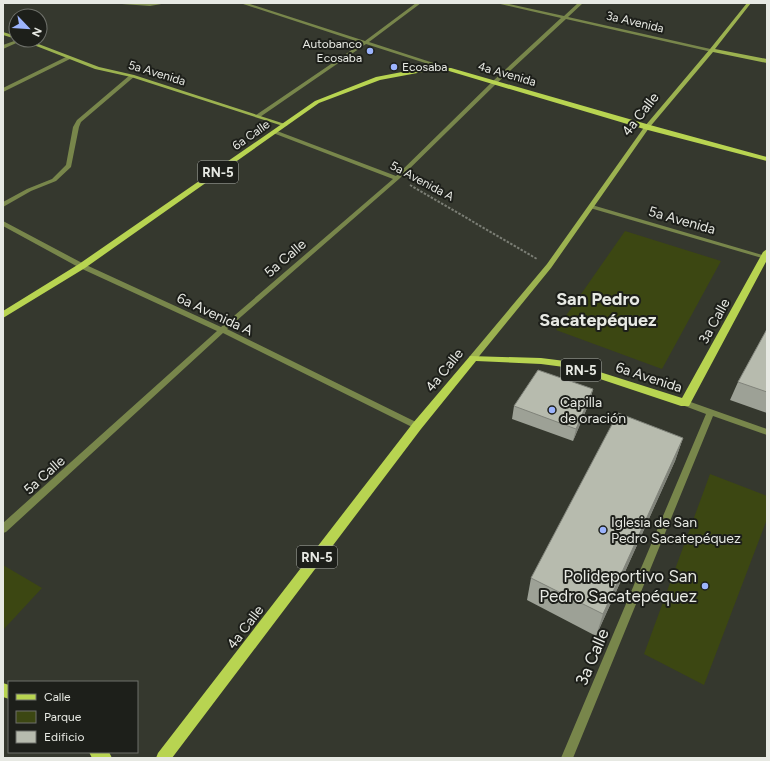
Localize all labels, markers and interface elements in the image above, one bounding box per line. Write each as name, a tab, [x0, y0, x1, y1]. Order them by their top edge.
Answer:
north arrow	[8, 8, 48, 48]
street label: 3a Avenida	[605, 9, 665, 35]
text: N	[29, 25, 44, 39]
place label: Autobanco Ecosaba	[302, 37, 362, 65]
marker: Autobanco Ecosaba	[365, 46, 375, 56]
street label: 5a Avenida	[127, 58, 187, 88]
street label: 4a Avenida	[476, 59, 538, 89]
place label: Ecosaba	[402, 60, 447, 74]
marker: Ecosaba	[389, 62, 399, 72]
street label: 4a Calle	[618, 89, 663, 139]
street label: 6a Calle	[230, 117, 273, 153]
street label: 5a Avenida A	[388, 158, 456, 204]
road number: RN-5	[198, 161, 238, 183]
street label: 5a Avenida	[646, 203, 717, 238]
street label: 5a Calle	[261, 235, 310, 281]
district label: San Pedro Sacatepéquez	[539, 288, 657, 331]
street label: 6a Avenida A	[174, 289, 256, 340]
street label: 3a Calle	[695, 295, 734, 347]
street label: 4a Calle	[422, 345, 467, 395]
road number: RN-5	[561, 359, 601, 381]
street label: 6a Avenida	[613, 359, 684, 396]
place label: Capilla de oración	[560, 394, 626, 427]
marker: Capilla de oración	[547, 405, 557, 415]
street label: 5a Calle	[20, 452, 69, 498]
place label: Iglesia de San Pedro Sacatepéquez	[611, 514, 741, 547]
marker: Iglesia de San Pedro Sacatepéquez	[598, 525, 608, 535]
road number: RN-5	[297, 546, 337, 568]
place label: Polideportivo San Pedro Sacatepéquez	[539, 566, 697, 606]
marker: Polideportivo San Pedro Sacatepéquez	[700, 581, 710, 591]
street label: 4a Calle	[223, 602, 268, 653]
street label: 3a Calle	[571, 626, 613, 688]
legend	[8, 681, 138, 753]
text: Calle	[44, 690, 71, 704]
text: Parque	[44, 710, 82, 724]
text: Edificio	[44, 730, 84, 744]

